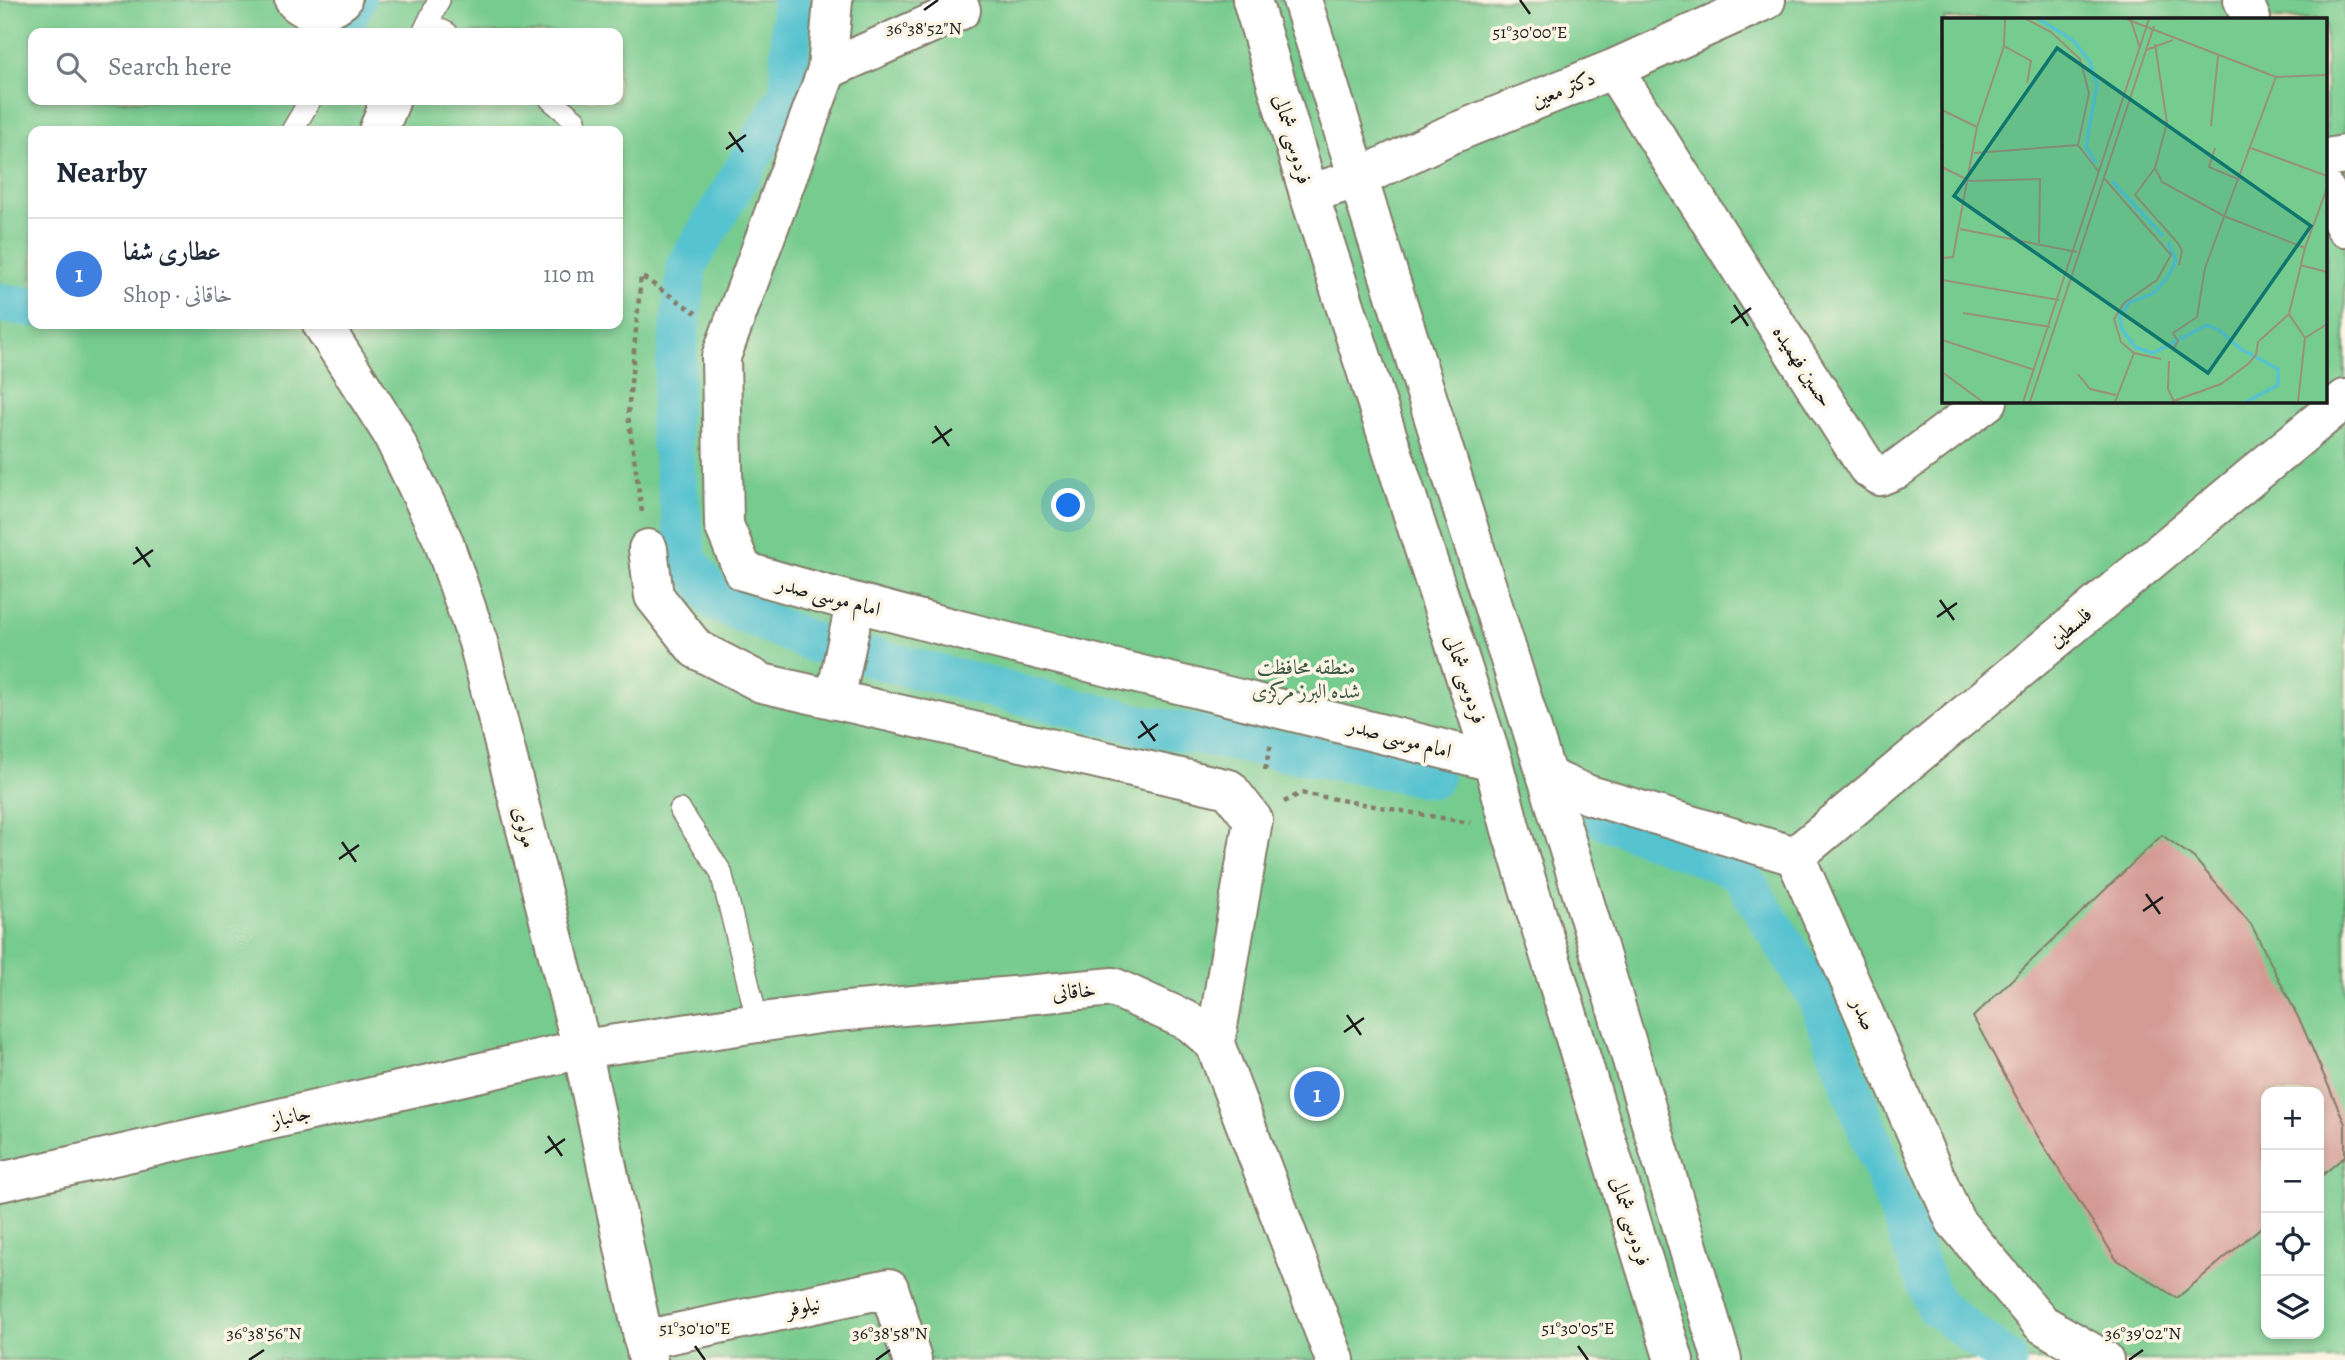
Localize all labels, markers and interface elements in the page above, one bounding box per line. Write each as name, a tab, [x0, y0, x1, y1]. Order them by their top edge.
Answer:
text: 36°38'52"N	[886, 16, 962, 40]
inset map	[1942, 18, 2328, 402]
text: 51°30'00"E	[1493, 20, 1567, 44]
search box	[28, 28, 623, 105]
icon: search	[52, 48, 90, 86]
text: Search here	[108, 49, 232, 84]
street label: دکتر معین	[1527, 64, 1599, 114]
street label: فردوسی شمالی	[1266, 91, 1319, 188]
text: Nearby	[56, 152, 147, 192]
text: عطاری شفا	[123, 234, 221, 269]
text: 1	[75, 259, 83, 290]
text: 110 m	[543, 259, 595, 290]
text: Shop · خاقانی	[123, 279, 233, 310]
street label: حسین فهمیده	[1766, 320, 1840, 412]
your location	[1051, 488, 1085, 522]
street label: امام موسی صدر	[771, 568, 884, 627]
street label: فلسطین	[2042, 600, 2098, 654]
street label: فردوسی شمالی	[1437, 631, 1494, 728]
park label: منطقه محافظت شده البرز مرکزی	[1252, 653, 1360, 706]
street label: امام موسی صدر	[1342, 710, 1455, 769]
street label: مولوی	[506, 803, 544, 851]
street label: خاقانی	[1051, 975, 1097, 1007]
street label: صدر	[1844, 991, 1883, 1035]
pin: 1	[1294, 1068, 1340, 1120]
map controls	[2261, 1087, 2324, 1339]
button: +	[2261, 1087, 2324, 1150]
street label: جانباز	[266, 1098, 314, 1135]
button: −	[2261, 1150, 2324, 1213]
street label: فردوسی شمالی	[1603, 1173, 1658, 1270]
button: locate	[2261, 1213, 2324, 1276]
button: layers	[2261, 1276, 2324, 1339]
street label: نیلوفر	[781, 1289, 823, 1324]
text: 51°30'10"E	[659, 1316, 731, 1340]
text: 51°30'05"E	[1542, 1316, 1614, 1340]
text: 36°38'56"N	[227, 1321, 302, 1345]
text: 36°38'58"N	[852, 1321, 928, 1345]
text: 36°39'02"N	[2105, 1321, 2181, 1345]

